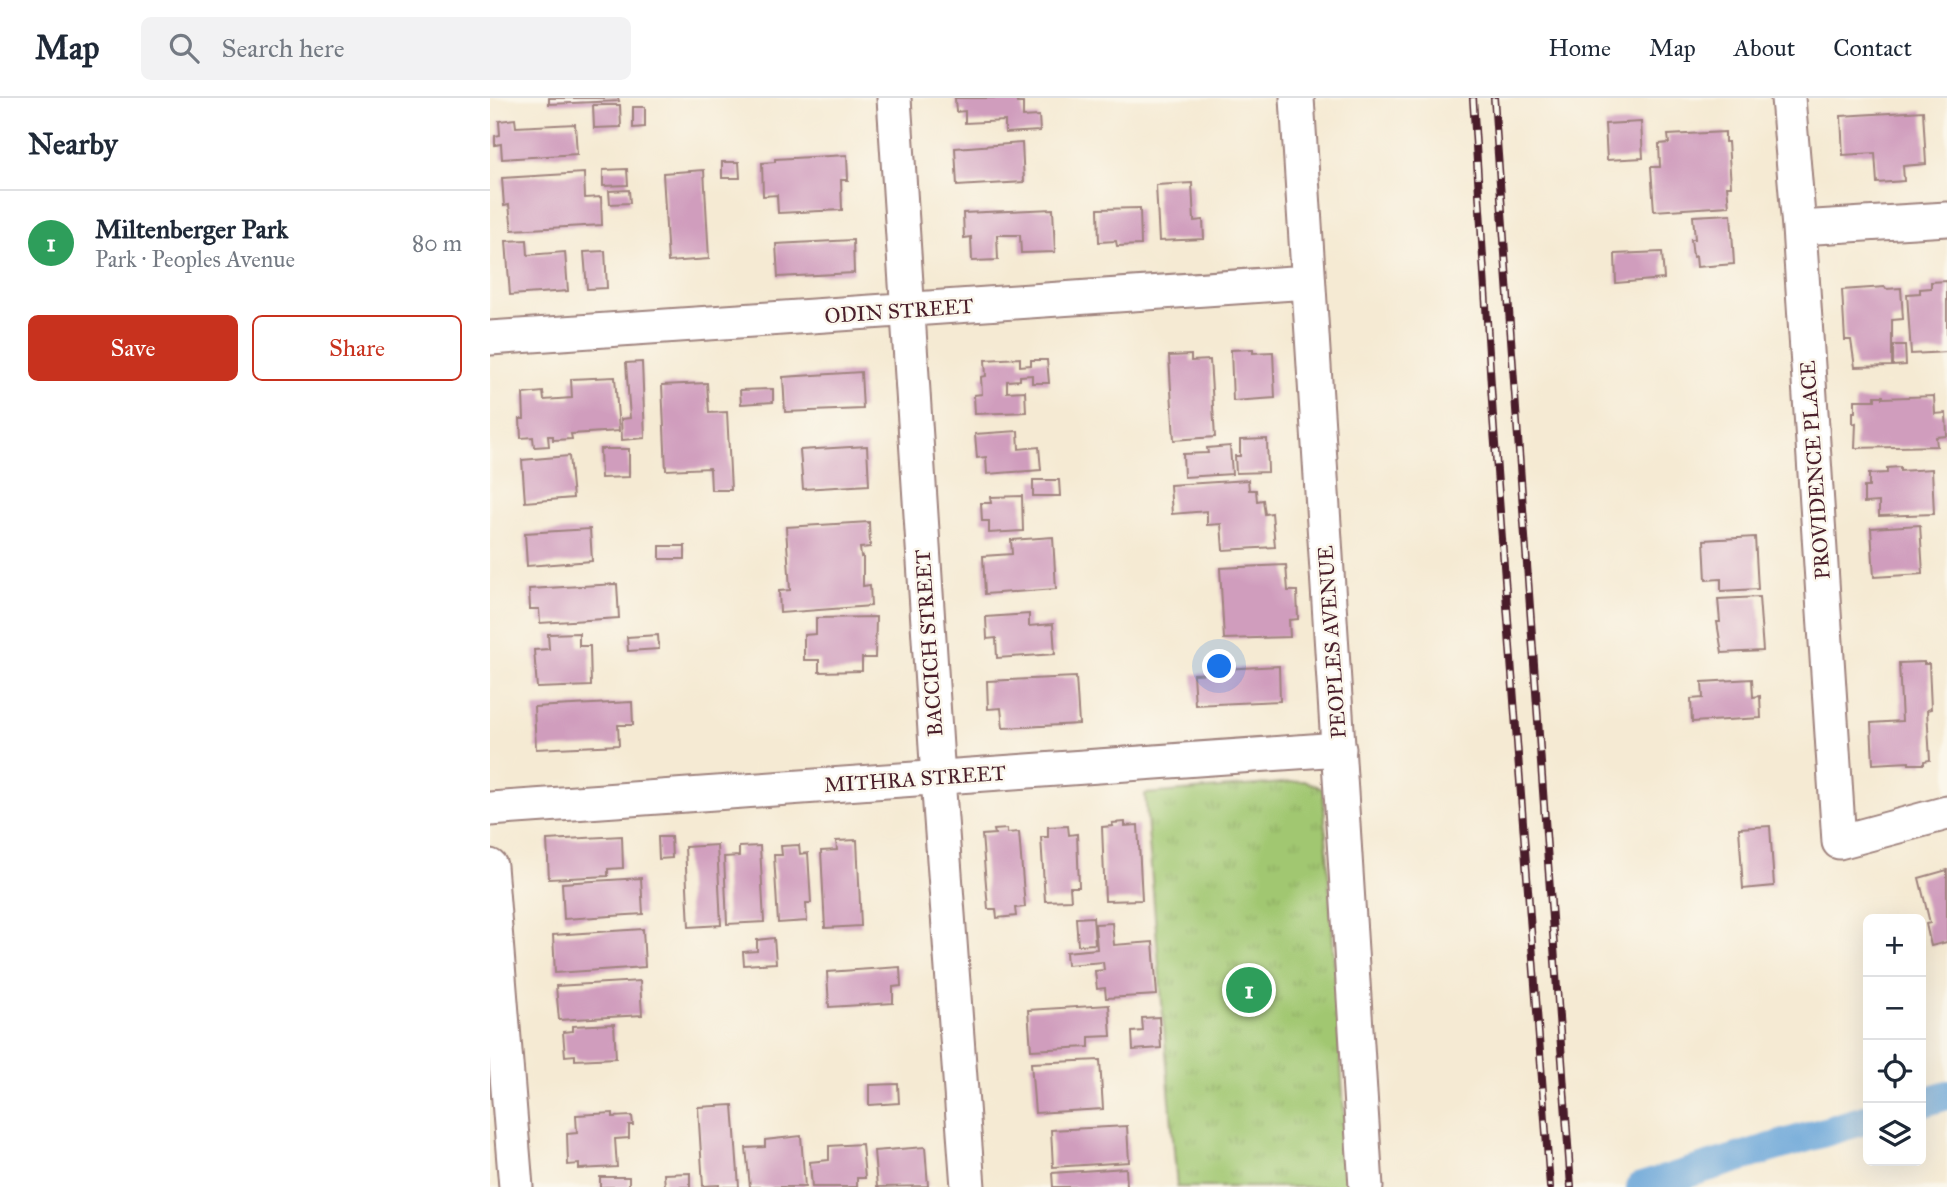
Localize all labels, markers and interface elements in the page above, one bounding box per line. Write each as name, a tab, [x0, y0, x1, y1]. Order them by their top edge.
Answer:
search box	[141, 17, 631, 80]
text: Map	[35, 28, 99, 68]
icon: search	[165, 29, 203, 67]
text: Search here	[221, 32, 345, 64]
text: Home	[1548, 33, 1611, 63]
text: Map	[1649, 33, 1696, 63]
text: About	[1734, 33, 1795, 63]
text: Contact	[1833, 33, 1912, 63]
text: Nearby	[28, 126, 118, 162]
text: Miltenberger Park	[95, 213, 288, 245]
text: 1	[46, 229, 56, 257]
text: 80 m	[412, 229, 462, 257]
text: Park · Peoples Avenue	[95, 245, 295, 273]
street label: ODIN STREET	[824, 293, 974, 329]
button: Save	[28, 315, 238, 381]
button: Share	[252, 315, 462, 381]
street label: PROVIDENCE PLACE	[1794, 360, 1836, 580]
street label: PEOPLES AVENUE	[1312, 545, 1352, 739]
street label: BACCICH STREET	[909, 548, 949, 738]
your location	[1202, 649, 1236, 683]
street label: MITHRA STREET	[823, 760, 1007, 798]
map controls	[1863, 914, 1926, 1166]
button: +	[1863, 914, 1926, 977]
pin: 1	[1226, 964, 1272, 1016]
button: −	[1863, 977, 1926, 1040]
button: locate	[1863, 1040, 1926, 1103]
button: layers	[1863, 1103, 1926, 1166]

